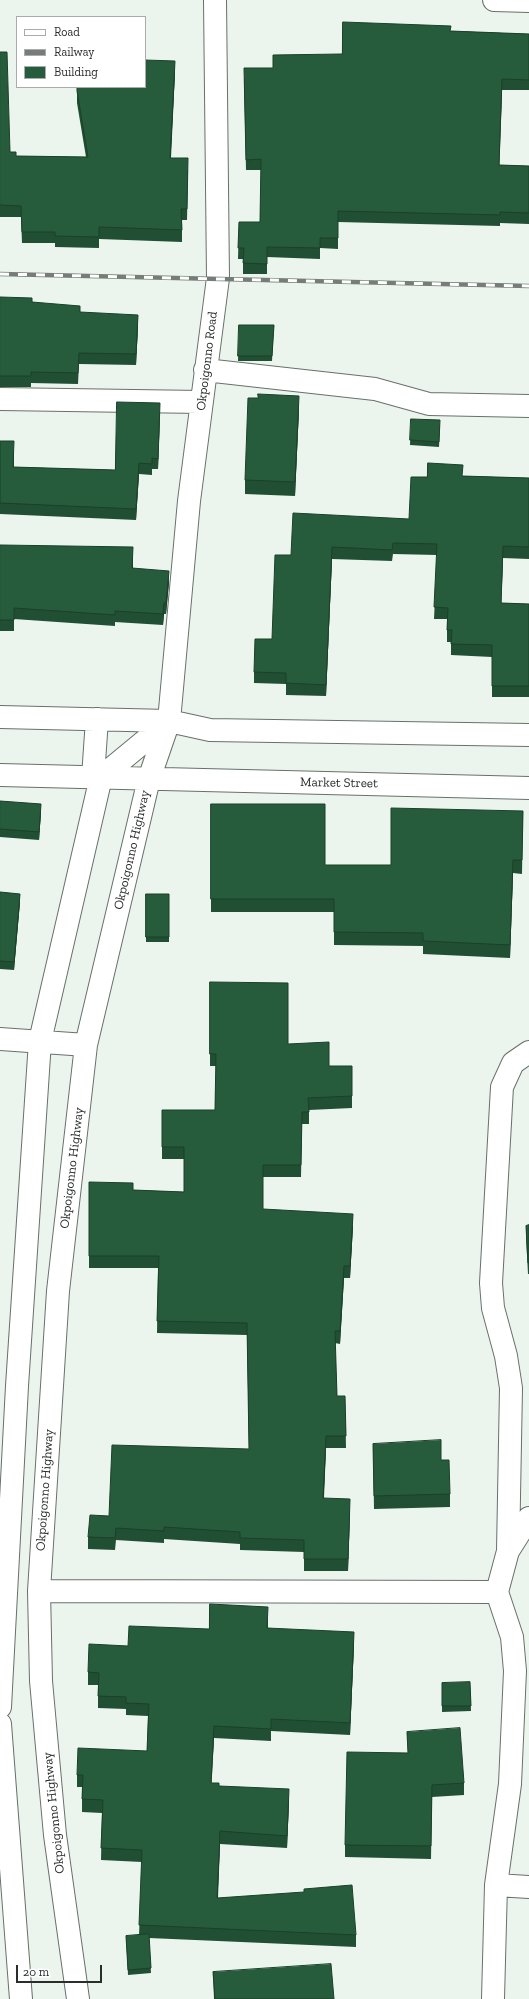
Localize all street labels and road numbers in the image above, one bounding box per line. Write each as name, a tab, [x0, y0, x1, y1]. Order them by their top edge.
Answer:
street label: Okpoigonno Road	[193, 311, 221, 411]
street label: Market Street	[300, 775, 378, 791]
street label: Okpoigonno Highway	[111, 789, 153, 911]
street label: Okpoigonno Highway	[57, 1106, 87, 1230]
street label: Okpoigonno Highway	[33, 1429, 57, 1551]
street label: Okpoigonno Highway	[40, 1751, 68, 1875]

